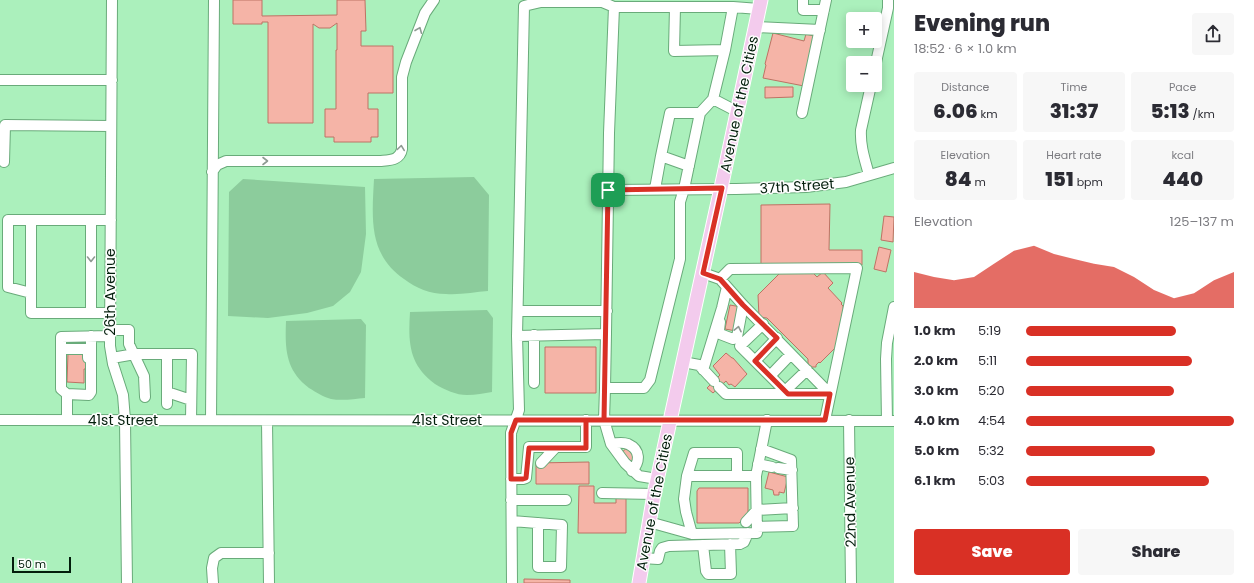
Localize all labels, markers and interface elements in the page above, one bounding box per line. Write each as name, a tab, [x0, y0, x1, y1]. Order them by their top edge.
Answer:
text: Evening run	[914, 8, 1050, 39]
map controls	[846, 12, 882, 92]
button: +	[846, 12, 882, 48]
button: share	[1192, 13, 1234, 55]
one-way arrow	[414, 27, 422, 34]
street label: Avenue of the Cities	[715, 34, 763, 174]
text: 18:52 · 6 × 1.0 km	[914, 39, 1017, 58]
button: −	[846, 56, 882, 92]
text: Distance	[941, 79, 989, 95]
text: Time	[1061, 79, 1087, 95]
text: Pace	[1169, 79, 1196, 95]
text: 6.06	[933, 97, 978, 125]
text: 31:37	[1050, 97, 1098, 125]
text: 5:13	[1151, 97, 1190, 125]
text: km	[978, 106, 998, 122]
text: /km	[1190, 106, 1215, 122]
one-way arrow	[396, 145, 405, 151]
text: Elevation	[941, 147, 990, 163]
text: Heart rate	[1046, 147, 1102, 163]
text: kcal	[1171, 147, 1194, 163]
one-way arrow	[262, 157, 268, 165]
text: 84	[945, 165, 972, 193]
text: 151	[1045, 165, 1074, 193]
text: 440	[1162, 165, 1203, 193]
pin	[591, 173, 625, 207]
street label: 37th Street	[759, 173, 835, 199]
text: m	[972, 174, 986, 190]
text: bpm	[1074, 174, 1103, 190]
icon: arrive	[597, 179, 619, 201]
text: Elevation	[914, 212, 973, 231]
text: 125–137 m	[1170, 212, 1234, 231]
street label: 26th Avenue	[100, 248, 120, 336]
one-way arrow	[87, 256, 95, 262]
text: 1.0 km	[914, 321, 956, 340]
text: 5:19	[978, 321, 1001, 340]
one-way arrow	[734, 326, 742, 332]
text: 2.0 km	[914, 351, 958, 370]
text: 5:11	[978, 351, 997, 370]
text: 3.0 km	[914, 381, 959, 400]
text: 5:20	[978, 381, 1005, 400]
street label: 41st Street	[88, 410, 158, 430]
street label: 41st Street	[412, 410, 482, 430]
text: 4.0 km	[914, 411, 960, 430]
text: 4:54	[978, 411, 1005, 430]
street label: Avenue of the Cities	[631, 432, 677, 572]
text: 5.0 km	[914, 441, 959, 460]
text: 5:32	[978, 441, 1004, 460]
street label: 22nd Avenue	[839, 456, 861, 548]
text: 6.1 km	[914, 471, 955, 490]
text: 5:03	[978, 471, 1005, 490]
button: Save	[914, 529, 1070, 575]
button: Share	[1078, 529, 1234, 575]
scale bar	[12, 555, 71, 574]
text: 50 m	[18, 556, 46, 572]

